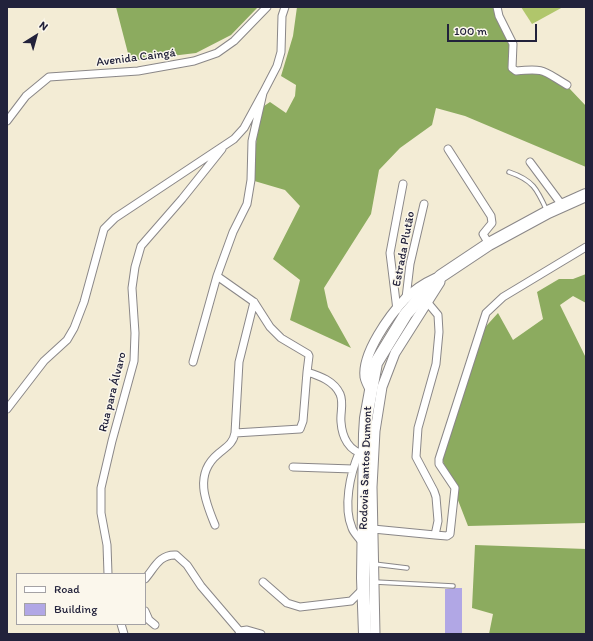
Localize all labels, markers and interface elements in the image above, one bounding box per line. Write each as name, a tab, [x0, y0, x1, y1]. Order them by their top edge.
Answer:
north arrow	[16, 16, 56, 56]
scale bar	[449, 16, 539, 42]
text: N	[37, 19, 50, 33]
text: 100 m	[454, 24, 487, 38]
street label: Avenida Caingá	[95, 46, 177, 70]
street label: Estrada Plutão	[390, 210, 418, 288]
street label: Rua para Álvaro	[96, 350, 130, 434]
street label: Rodovia Santos Dumont	[357, 406, 375, 530]
legend	[16, 573, 146, 625]
text: Road	[54, 582, 80, 596]
text: Building	[54, 602, 97, 616]

